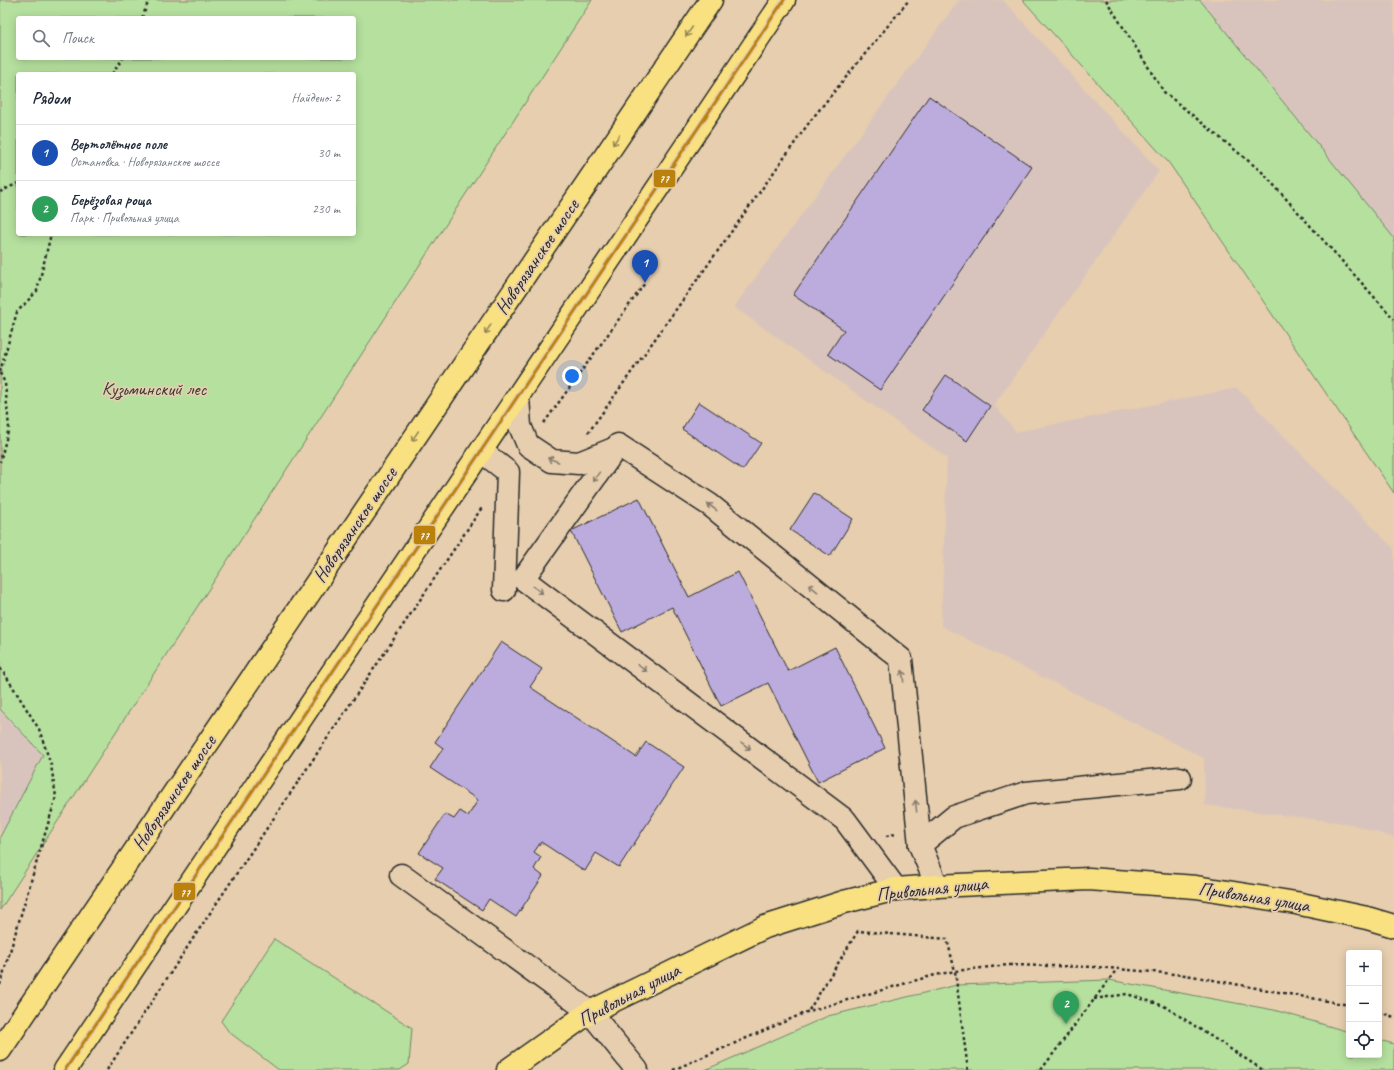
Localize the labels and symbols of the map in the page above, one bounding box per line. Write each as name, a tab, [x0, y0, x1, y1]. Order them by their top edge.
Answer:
one-way arrow	[685, 27, 693, 38]
one-way arrow	[612, 134, 620, 145]
line badge: 77	[653, 169, 676, 188]
text: 77	[659, 171, 670, 185]
street label: Новорязанское шоссе	[490, 193, 585, 319]
pin: 1	[632, 250, 658, 283]
one-way arrow	[484, 323, 492, 334]
your location	[562, 366, 582, 386]
park label: Кузьминский лес	[102, 377, 207, 401]
one-way arrow	[411, 431, 419, 442]
one-way arrow	[547, 455, 559, 463]
street label: Новорязанское шоссе	[308, 461, 403, 587]
one-way arrow	[591, 471, 600, 482]
one-way arrow	[707, 503, 718, 511]
line badge: 77	[413, 525, 436, 545]
text: 77	[419, 528, 430, 542]
one-way arrow	[808, 584, 819, 593]
one-way arrow	[532, 586, 543, 594]
one-way arrow	[636, 664, 647, 672]
one-way arrow	[899, 670, 906, 683]
street label: Новорязанское шоссе	[127, 729, 222, 855]
one-way arrow	[740, 742, 751, 750]
one-way arrow	[912, 800, 920, 813]
street label: Привольная улица	[875, 871, 991, 907]
street label: Привольная улица	[1197, 876, 1313, 918]
line badge: 77	[173, 882, 196, 901]
text: 77	[180, 885, 191, 899]
street label: Привольная улица	[574, 957, 686, 1032]
pin: 2	[1053, 991, 1079, 1024]

